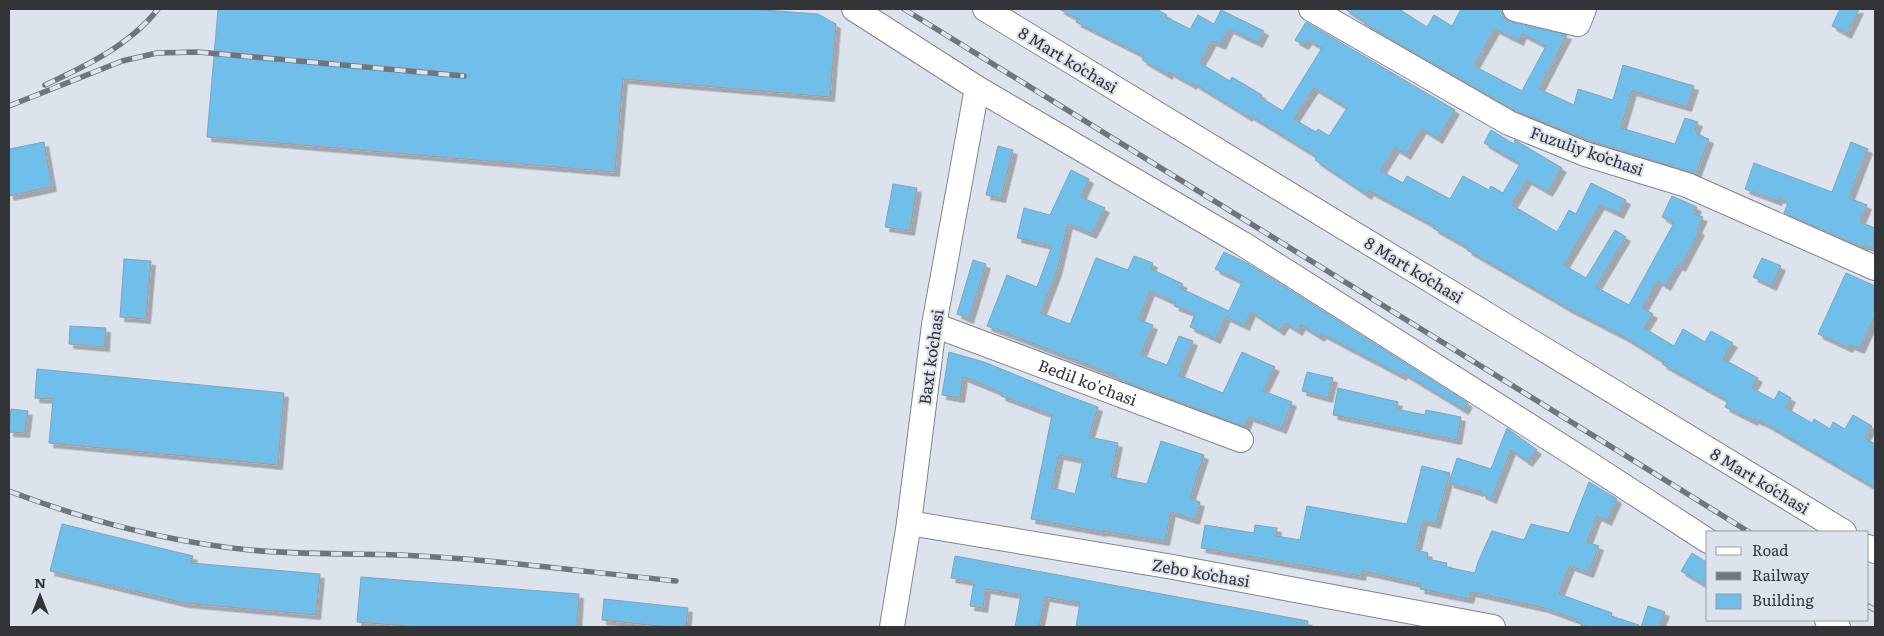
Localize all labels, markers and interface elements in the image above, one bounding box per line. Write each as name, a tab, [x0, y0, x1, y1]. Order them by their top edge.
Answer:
street label: 8 Mart koʻchasi	[1014, 20, 1123, 98]
street label: Fuzuliy koʻchasi	[1527, 119, 1647, 181]
street label: 8 Mart koʻchasi	[1360, 230, 1469, 308]
street label: Baxt koʻchasi	[911, 308, 949, 406]
street label: Bedil ko'chasi	[1035, 352, 1141, 411]
street label: 8 Mart koʻchasi	[1706, 441, 1815, 519]
legend	[1706, 531, 1869, 621]
text: Road	[1752, 538, 1788, 561]
street label: Zebo koʻchasi	[1150, 552, 1252, 592]
text: Railway	[1752, 563, 1810, 586]
north arrow	[15, 571, 65, 621]
text: N	[34, 572, 46, 592]
text: Building	[1752, 588, 1814, 611]

